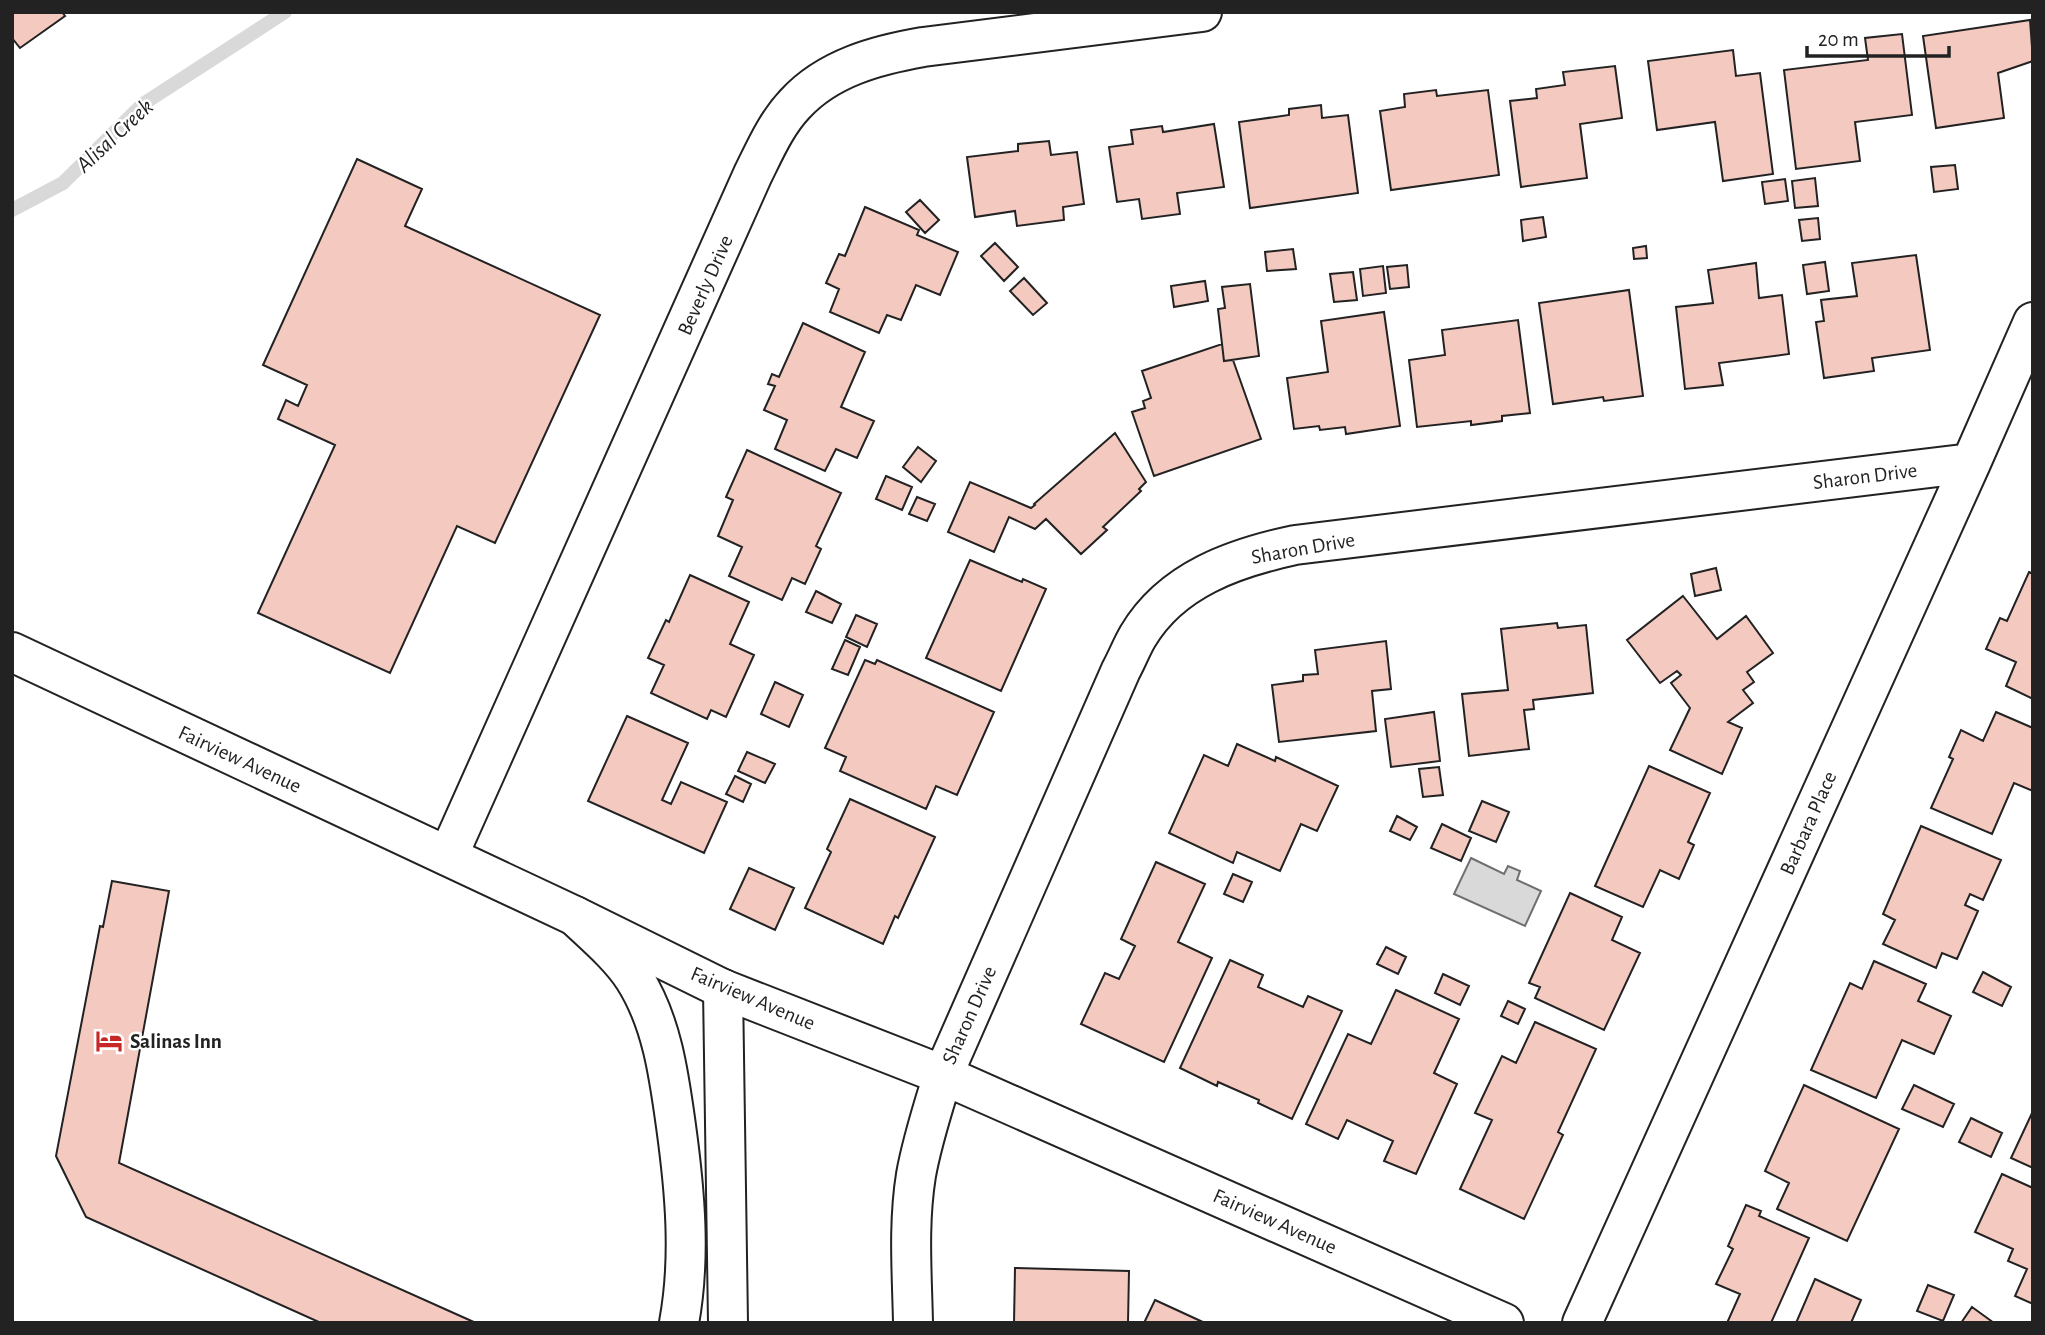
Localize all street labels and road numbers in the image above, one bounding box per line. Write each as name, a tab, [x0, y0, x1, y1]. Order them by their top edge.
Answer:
street label: Beverly Drive	[674, 232, 737, 338]
street label: Sharon Drive	[1812, 460, 1918, 493]
street label: Sharon Drive	[1250, 529, 1357, 568]
street label: Fairview Avenue	[175, 722, 304, 797]
street label: Barbara Place	[1776, 768, 1841, 878]
street label: Fairview Avenue	[688, 963, 818, 1034]
street label: Sharon Drive	[939, 963, 1000, 1067]
street label: Fairview Avenue	[1210, 1185, 1340, 1258]

